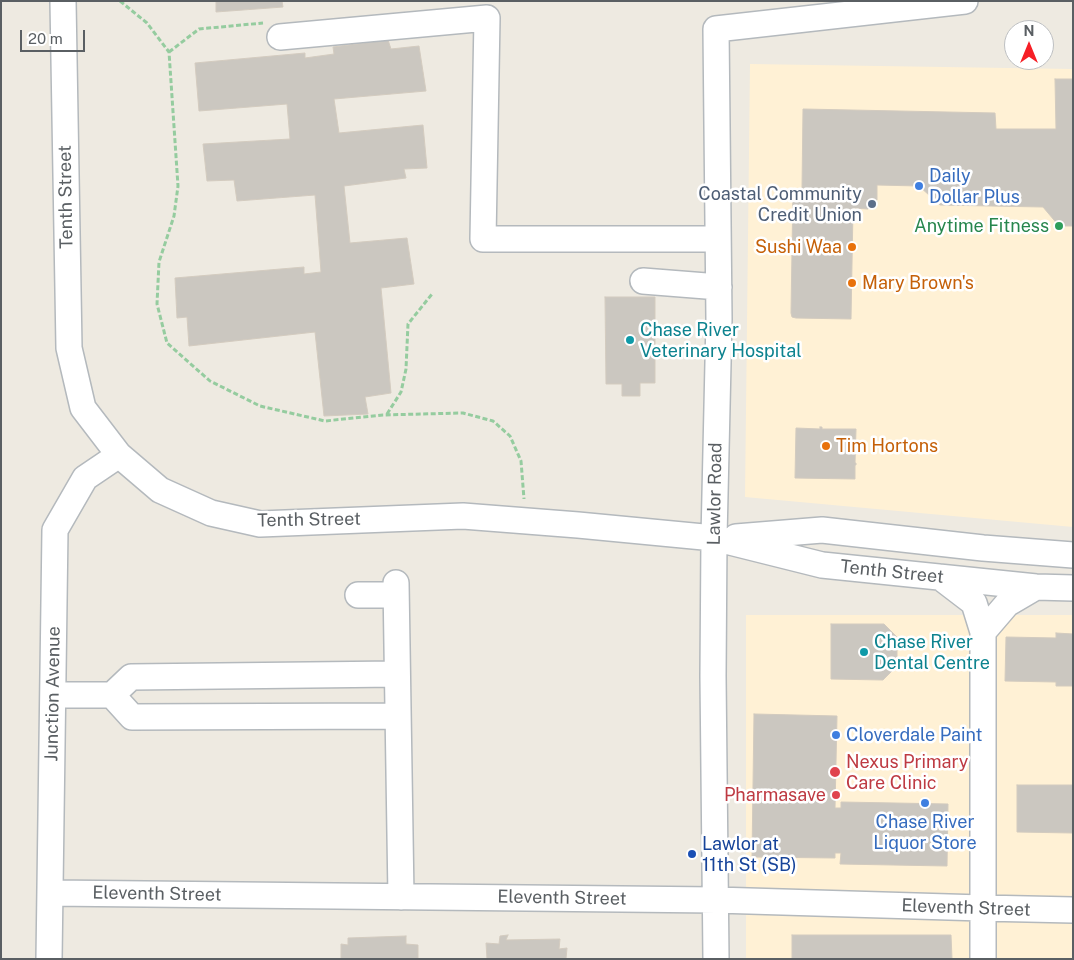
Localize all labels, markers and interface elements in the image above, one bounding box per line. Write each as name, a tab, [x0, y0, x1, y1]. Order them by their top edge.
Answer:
scale bar	[22, 20, 88, 52]
north arrow	[1004, 20, 1054, 70]
text: N	[1024, 23, 1034, 39]
text: 20 m	[28, 30, 63, 47]
street label: Tenth Street	[54, 145, 78, 249]
place label: Daily Dollar Plus	[929, 165, 1020, 208]
marker: Daily Dollar Plus	[913, 180, 925, 192]
place label: Coastal Community Credit Union	[698, 183, 862, 225]
marker: Coastal Community Credit Union	[866, 198, 878, 210]
place label: Anytime Fitness	[914, 215, 1049, 237]
marker: Anytime Fitness	[1053, 220, 1065, 232]
place label: Sushi Waa	[755, 236, 842, 258]
marker: Sushi Waa	[846, 241, 858, 253]
place label: Mary Brown's	[862, 272, 974, 294]
marker: Mary Brown's	[846, 277, 858, 289]
place label: Chase River Veterinary Hospital	[640, 319, 802, 362]
marker: Chase River Veterinary Hospital	[624, 334, 636, 346]
place label: Tim Hortons	[836, 435, 938, 457]
marker: Tim Hortons	[820, 440, 832, 452]
street label: Lawlor Road	[703, 442, 727, 546]
street label: Tenth Street	[257, 508, 361, 532]
street label: Tenth Street	[839, 556, 945, 588]
street label: Junction Avenue	[41, 626, 65, 762]
place label: Chase River Dental Centre	[874, 631, 990, 674]
marker: Chase River Dental Centre	[858, 646, 870, 658]
place label: Cloverdale Paint	[846, 724, 982, 746]
marker: Cloverdale Paint	[830, 729, 842, 741]
place label: Nexus Primary Care Clinic	[846, 751, 968, 794]
marker: Nexus Primary Care Clinic	[828, 765, 842, 779]
place label: Pharmasave	[724, 784, 826, 806]
marker: Pharmasave	[830, 789, 842, 801]
marker: Chase River Liquor Store	[919, 797, 931, 809]
place label: Chase River Liquor Store	[873, 811, 977, 854]
place label: Lawlor at 11th St (SB)	[702, 833, 796, 876]
marker: Lawlor at 11th St (SB)	[686, 848, 698, 860]
street label: Eleventh Street	[92, 882, 222, 906]
street label: Eleventh Street	[497, 886, 627, 910]
street label: Eleventh Street	[901, 895, 1031, 921]

